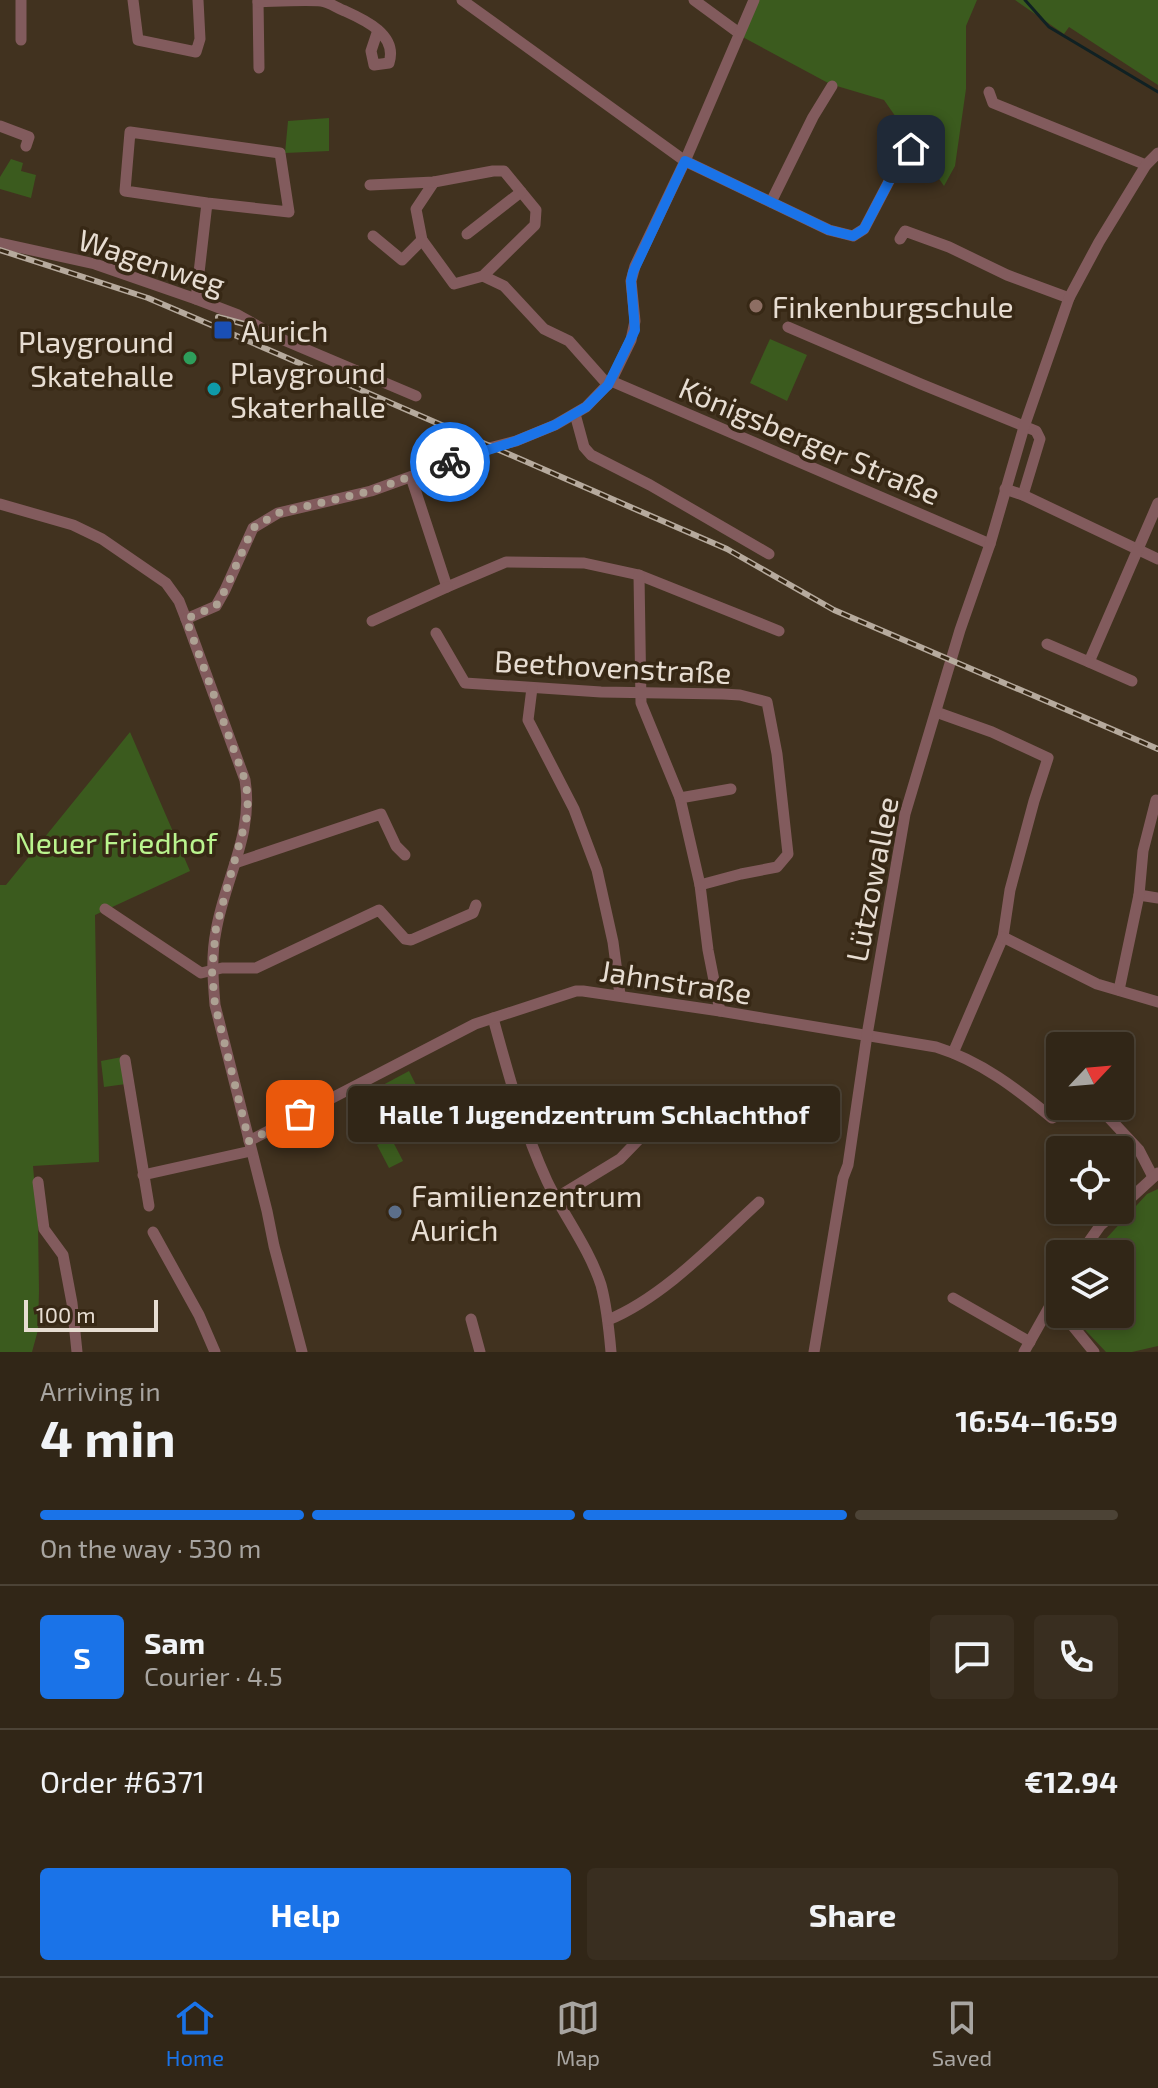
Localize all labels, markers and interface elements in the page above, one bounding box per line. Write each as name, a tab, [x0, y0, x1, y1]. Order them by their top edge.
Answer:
pin	[877, 115, 945, 183]
icon: home	[889, 127, 933, 171]
street label: Wagenweg	[74, 220, 230, 302]
place label: Finkenburgschule	[772, 288, 1014, 324]
marker: Finkenburgschule	[747, 297, 765, 315]
place label: Aurich	[241, 312, 328, 348]
marker: Aurich	[212, 319, 234, 341]
place label: Playground Skatehalle	[18, 323, 174, 393]
marker: Playground Skatehalle	[181, 349, 199, 367]
place label: Playground Skaterhalle	[230, 354, 386, 424]
street label: Königsberger Straße	[674, 369, 946, 511]
marker: Playground Skaterhalle	[205, 380, 223, 398]
courier	[410, 422, 490, 502]
icon: bike	[428, 440, 472, 484]
street label: Beethovenstraße	[494, 642, 732, 690]
street label: Lützowallee	[837, 793, 905, 965]
park label: Neuer Friedhof	[15, 824, 218, 860]
street label: Jahnstraße	[598, 951, 754, 1011]
north arrow	[1046, 1032, 1134, 1120]
map controls	[1046, 1032, 1134, 1328]
pin	[266, 1080, 334, 1148]
callout: Halle 1 Jugendzentrum Schlachthof	[348, 1086, 840, 1142]
icon: bag	[278, 1092, 322, 1136]
text: Halle 1 Jugendzentrum Schlachthof	[379, 1098, 809, 1129]
button: locate	[1046, 1136, 1134, 1224]
place label: Familienzentrum Aurich	[411, 1177, 642, 1247]
marker: Familienzentrum Aurich	[386, 1203, 404, 1221]
button: layers	[1046, 1240, 1134, 1328]
scale bar	[24, 1296, 158, 1332]
text: 100 m	[36, 1301, 95, 1327]
text: Arriving in	[40, 1375, 161, 1406]
text: 16:54–16:59	[955, 1402, 1118, 1438]
text: 4 min	[40, 1405, 176, 1467]
text: On the way · 530 m	[40, 1532, 261, 1563]
button: chat	[930, 1615, 1014, 1699]
button: phone	[1034, 1615, 1118, 1699]
text: Sam	[144, 1624, 205, 1660]
text: S	[73, 1639, 91, 1675]
text: Courier · 4.5	[144, 1660, 283, 1691]
text: Order #6371	[40, 1763, 205, 1799]
text: €12.94	[1024, 1763, 1118, 1799]
button: Help	[40, 1868, 571, 1960]
button: Share	[587, 1868, 1118, 1960]
tab: Home	[166, 1996, 224, 2070]
tab: Map	[556, 1996, 600, 2070]
tab: Saved	[932, 1996, 992, 2070]

